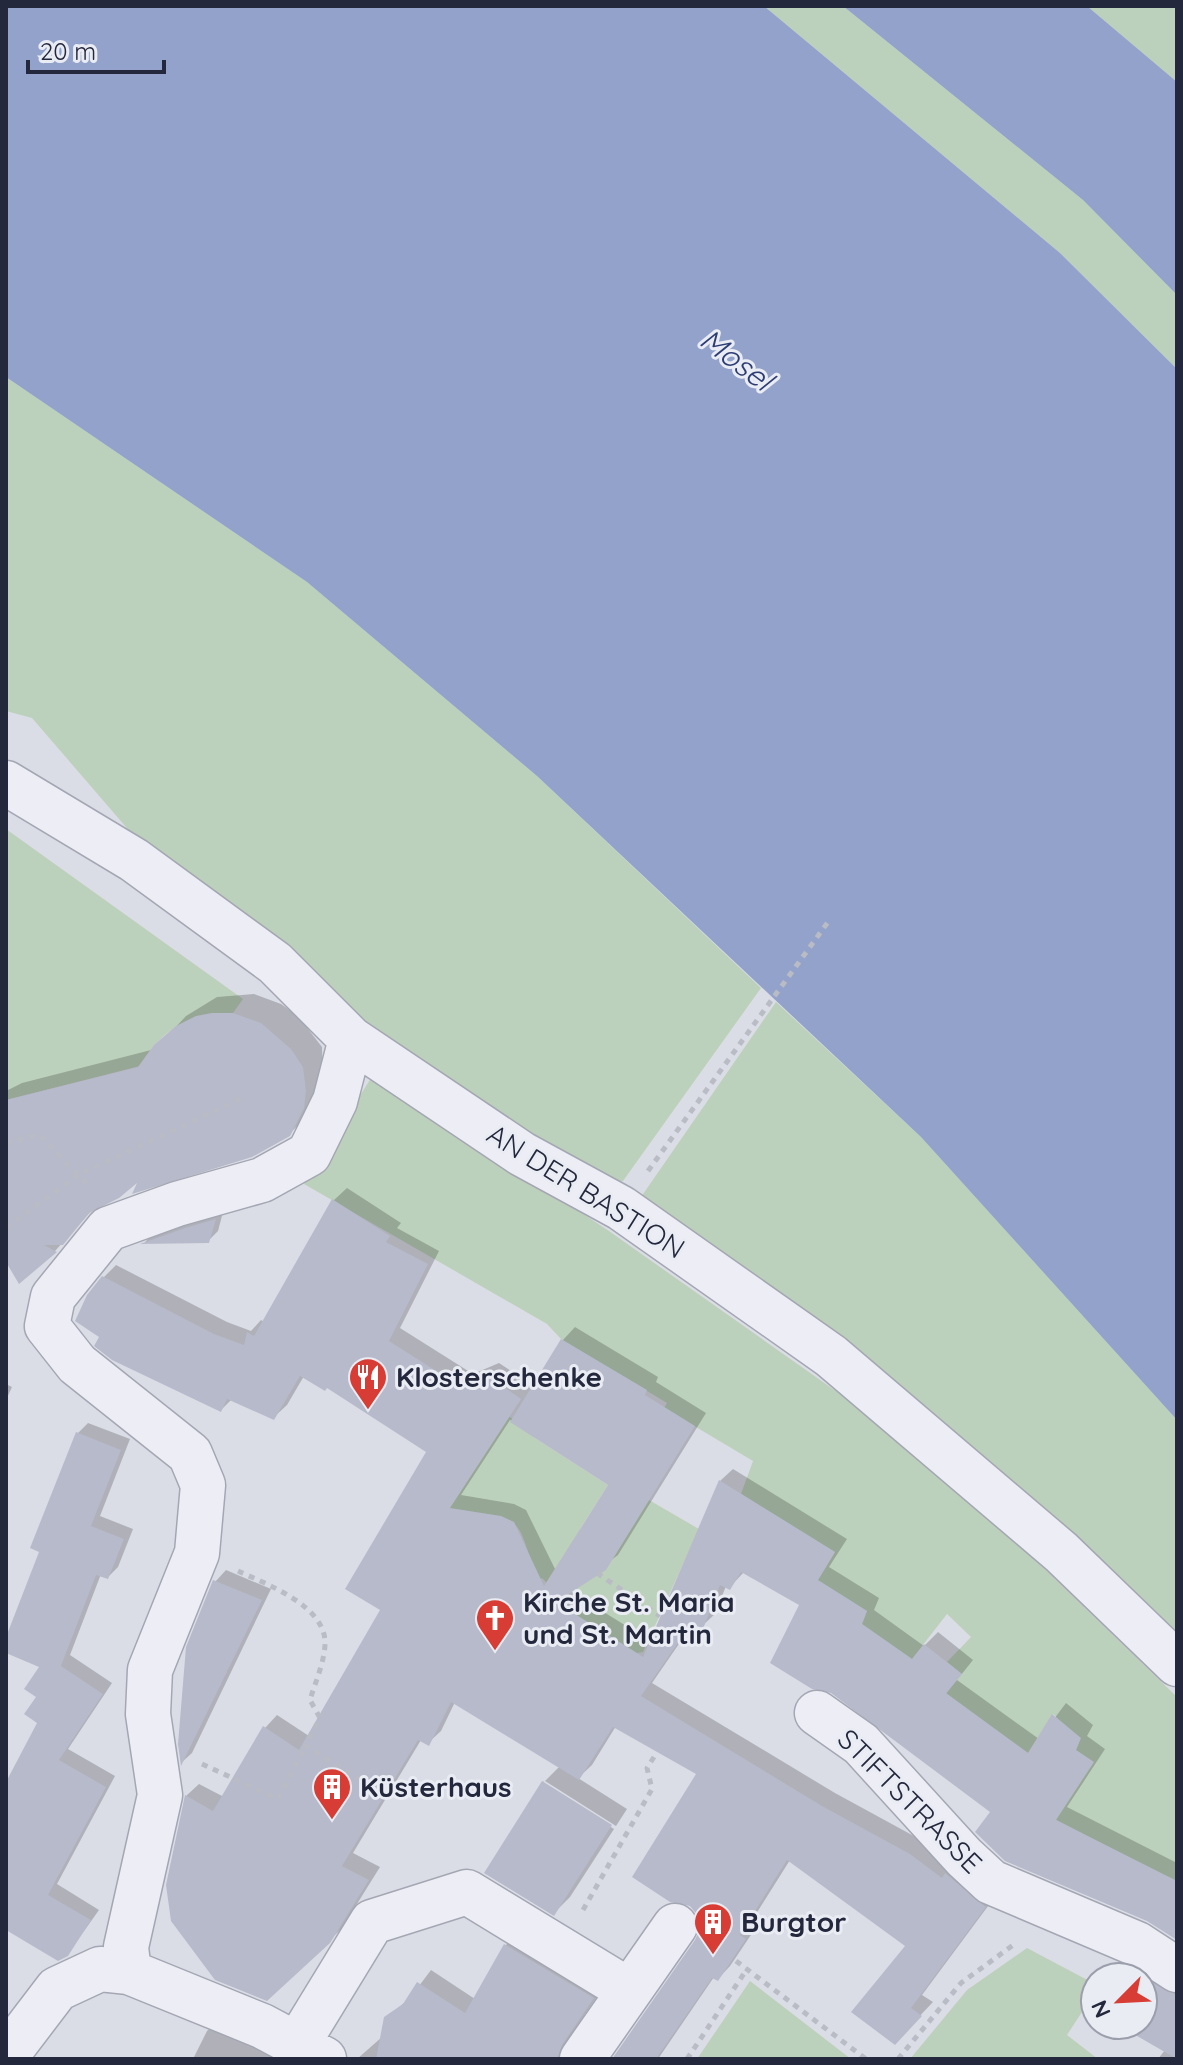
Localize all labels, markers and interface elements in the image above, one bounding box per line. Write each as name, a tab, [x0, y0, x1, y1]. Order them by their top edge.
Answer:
scale bar	[28, 24, 164, 74]
text: 20 m	[40, 36, 96, 66]
water label: Mosel	[693, 320, 783, 401]
street label: AN DER BASTION	[481, 1116, 692, 1265]
restaurant icon: Klosterschenke	[347, 1356, 389, 1411]
place label: Klosterschenke	[396, 1359, 602, 1394]
place label: Kirche St. Maria und St. Martin	[523, 1584, 735, 1651]
church icon: Kirche St. Maria und St. Martin	[474, 1597, 516, 1652]
street label: STIFTSTRASSE	[831, 1721, 990, 1880]
building icon: Küsterhaus	[311, 1766, 353, 1821]
place label: Küsterhaus	[360, 1769, 512, 1804]
building icon: Burgtor	[692, 1901, 734, 1956]
place label: Burgtor	[741, 1904, 846, 1939]
north arrow	[1079, 1961, 1159, 2041]
text: N	[1085, 1996, 1117, 2022]

